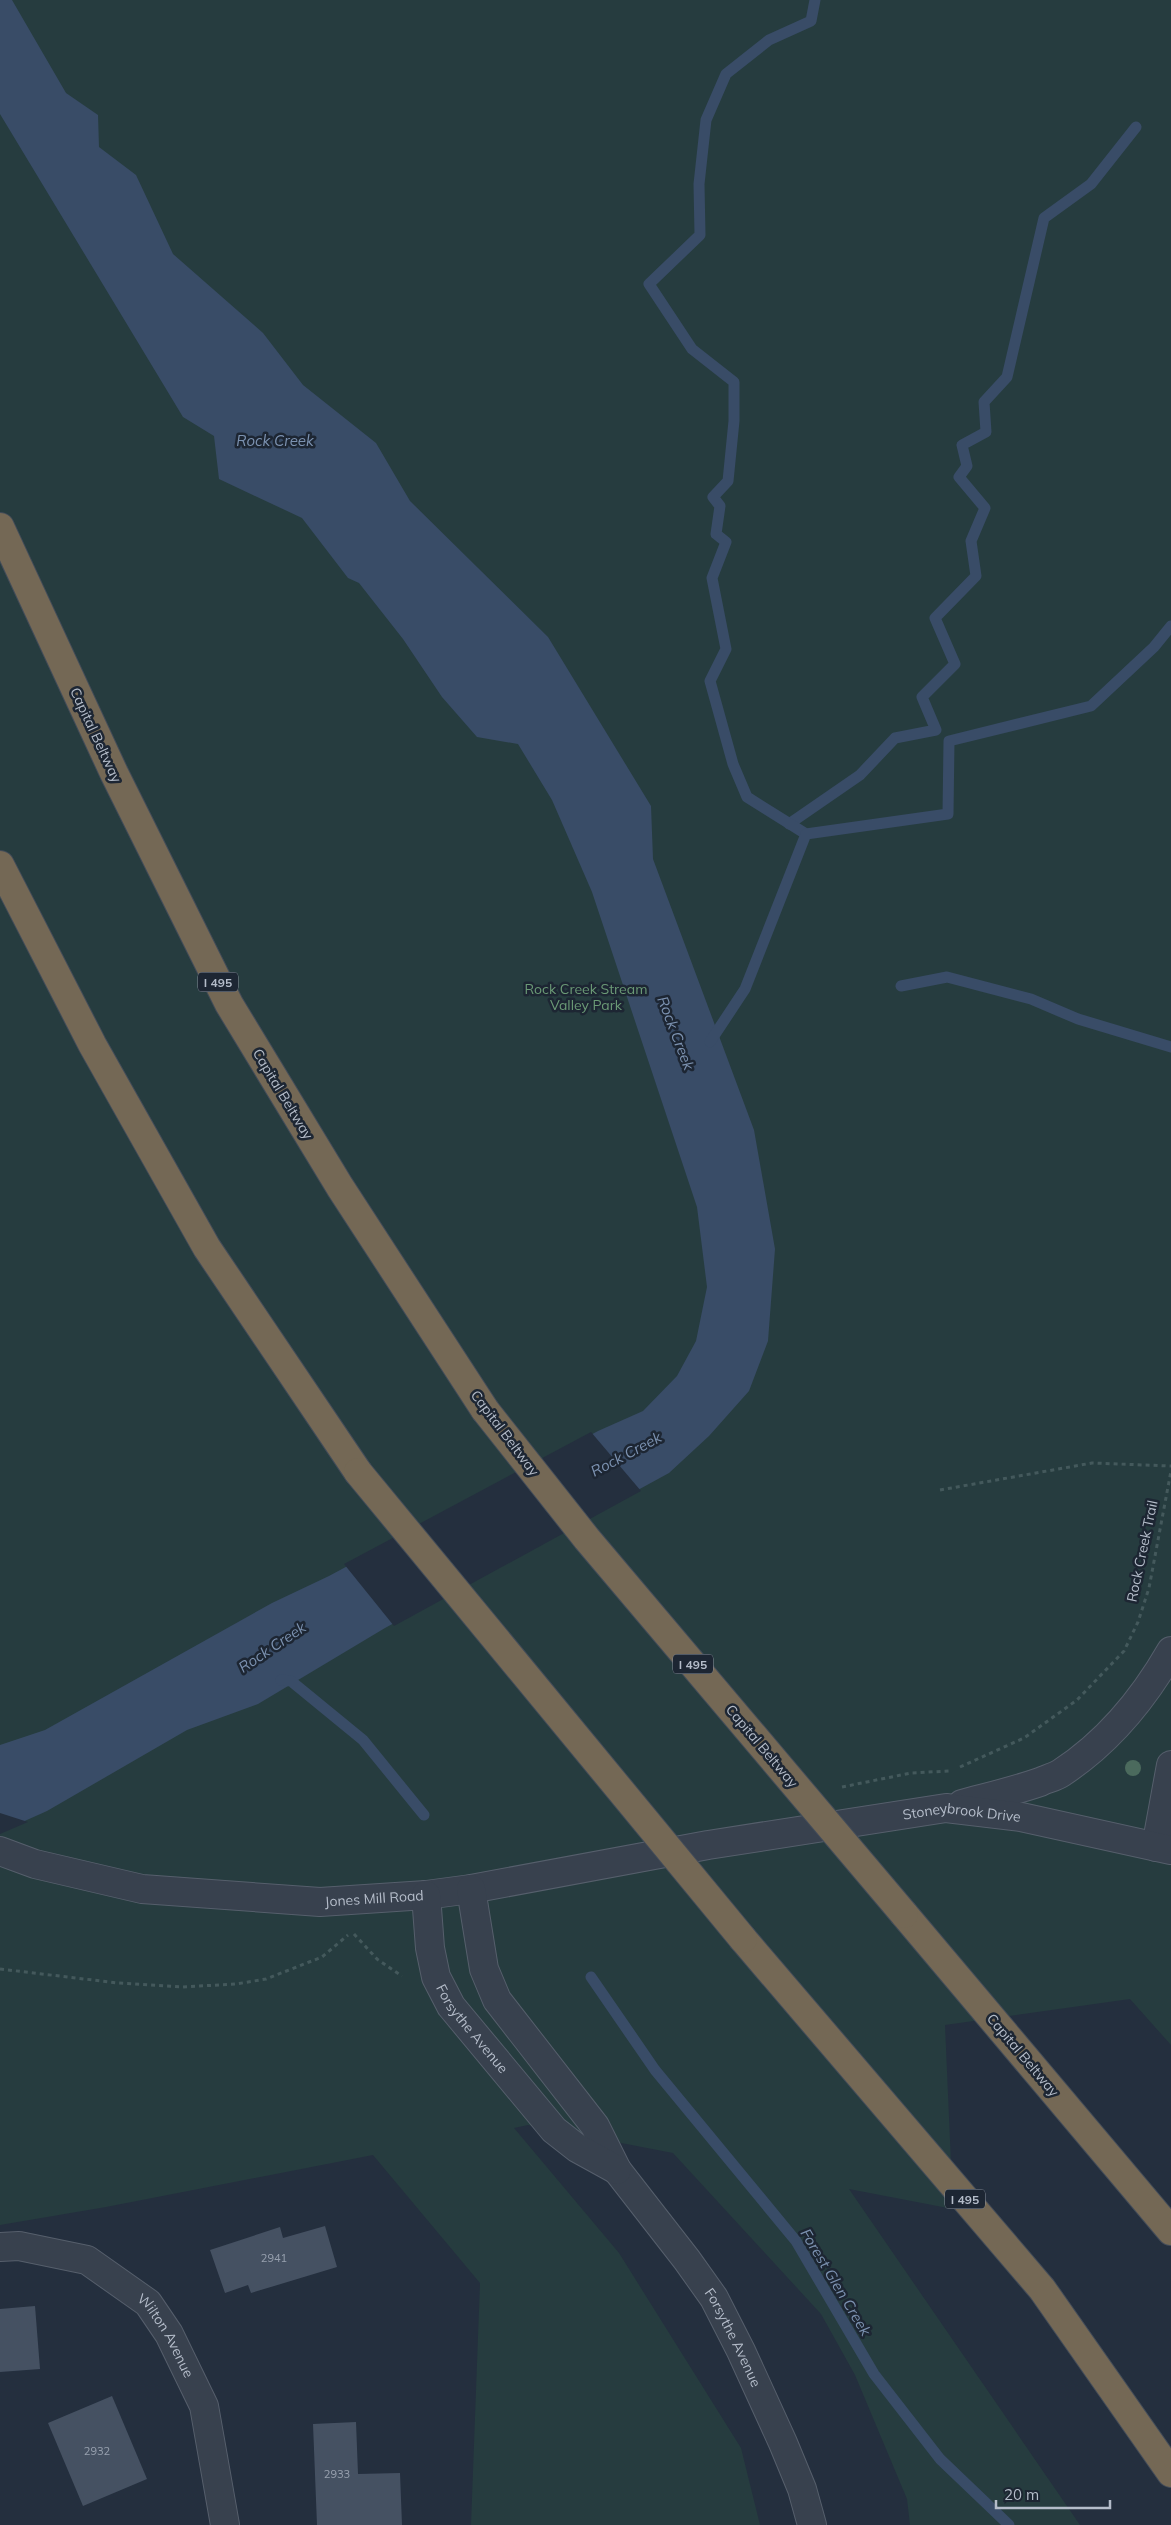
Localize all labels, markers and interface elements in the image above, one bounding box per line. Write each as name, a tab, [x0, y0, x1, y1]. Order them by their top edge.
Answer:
water label: Rock Creek	[236, 431, 315, 450]
street label: Capital Beltway	[66, 685, 126, 786]
road number: I 495	[198, 972, 238, 992]
park label: Rock Creek Stream Valley Park	[525, 980, 647, 1014]
water label: Rock Creek	[653, 993, 699, 1074]
street label: Capital Beltway	[249, 1045, 318, 1143]
street label: Capital Beltway	[467, 1386, 544, 1480]
water label: Rock Creek	[587, 1427, 666, 1481]
street label: Rock Creek Trail	[1122, 1499, 1162, 1603]
water label: Rock Creek	[235, 1617, 310, 1677]
road number: I 495	[673, 1655, 713, 1674]
street label: Capital Beltway	[722, 1701, 802, 1792]
street label: Stoneybrook Drive	[901, 1799, 1022, 1826]
street label: Jones Mill Road	[324, 1886, 424, 1911]
street label: Forsythe Avenue	[432, 1981, 512, 2077]
street label: Capital Beltway	[983, 2010, 1063, 2101]
road number: I 495	[945, 2190, 985, 2208]
water label: Forest Glen Creek	[796, 2225, 876, 2340]
house number: 2941	[261, 2251, 287, 2265]
street label: Forsythe Avenue	[701, 2284, 765, 2390]
street label: Wilton Avenue	[134, 2289, 198, 2381]
house number: 2932	[84, 2444, 111, 2458]
house number: 2933	[324, 2467, 350, 2481]
scale bar	[996, 2478, 1110, 2510]
text: 20 m	[1004, 2485, 1039, 2504]

